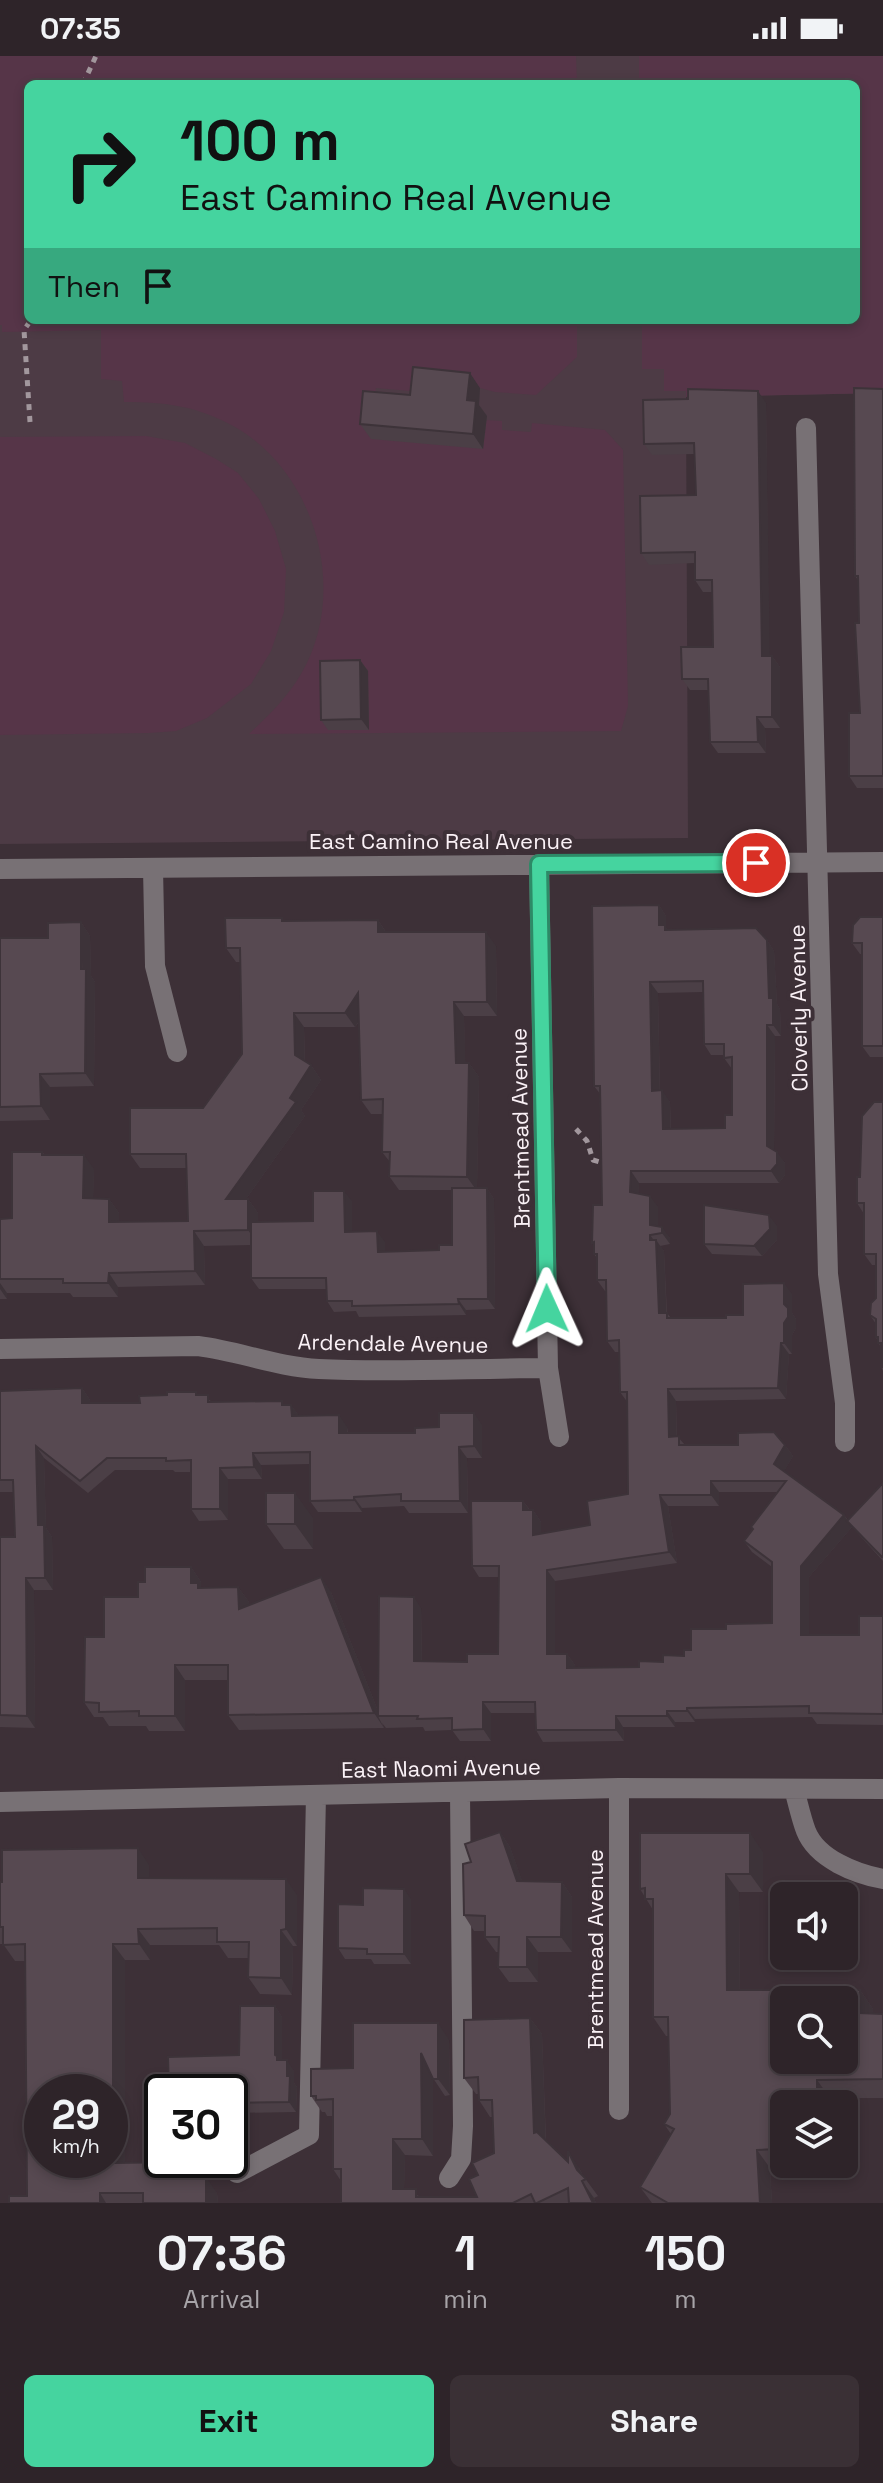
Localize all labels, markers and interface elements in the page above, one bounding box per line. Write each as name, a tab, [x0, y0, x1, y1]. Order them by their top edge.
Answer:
text: 07:35	[40, 9, 121, 48]
text: 100 m	[180, 105, 340, 176]
icon: right	[48, 112, 152, 216]
text: East Camino Real Avenue	[180, 175, 612, 221]
icon: arrive	[136, 264, 180, 308]
text: Then	[48, 267, 120, 306]
street label: East Camino Real Avenue	[309, 827, 573, 855]
pin	[722, 829, 790, 897]
icon: arrive	[734, 841, 778, 885]
street label: Cloverly Avenue	[783, 924, 813, 1092]
street label: Brentmead Avenue	[504, 1028, 536, 1228]
position arrow	[505, 1267, 589, 1351]
street label: Ardendale Avenue	[297, 1327, 489, 1359]
street label: East Naomi Avenue	[341, 1752, 541, 1784]
street label: Brentmead Avenue	[581, 1849, 609, 2049]
map controls	[770, 1882, 858, 2178]
button: sound	[770, 1882, 858, 1970]
button: search	[770, 1986, 858, 2074]
speed limit sign: 30	[144, 2074, 248, 2178]
text: 29	[52, 2090, 100, 2141]
button: layers	[770, 2090, 858, 2178]
text: km/h	[52, 2133, 100, 2159]
text: 07:36	[157, 2223, 287, 2284]
text: 1	[455, 2223, 476, 2284]
text: 150	[645, 2223, 726, 2284]
text: Arrival	[183, 2282, 260, 2316]
text: min	[443, 2282, 488, 2316]
text: m	[674, 2282, 697, 2316]
button: Exit	[24, 2375, 434, 2467]
button: Share	[450, 2375, 859, 2467]

